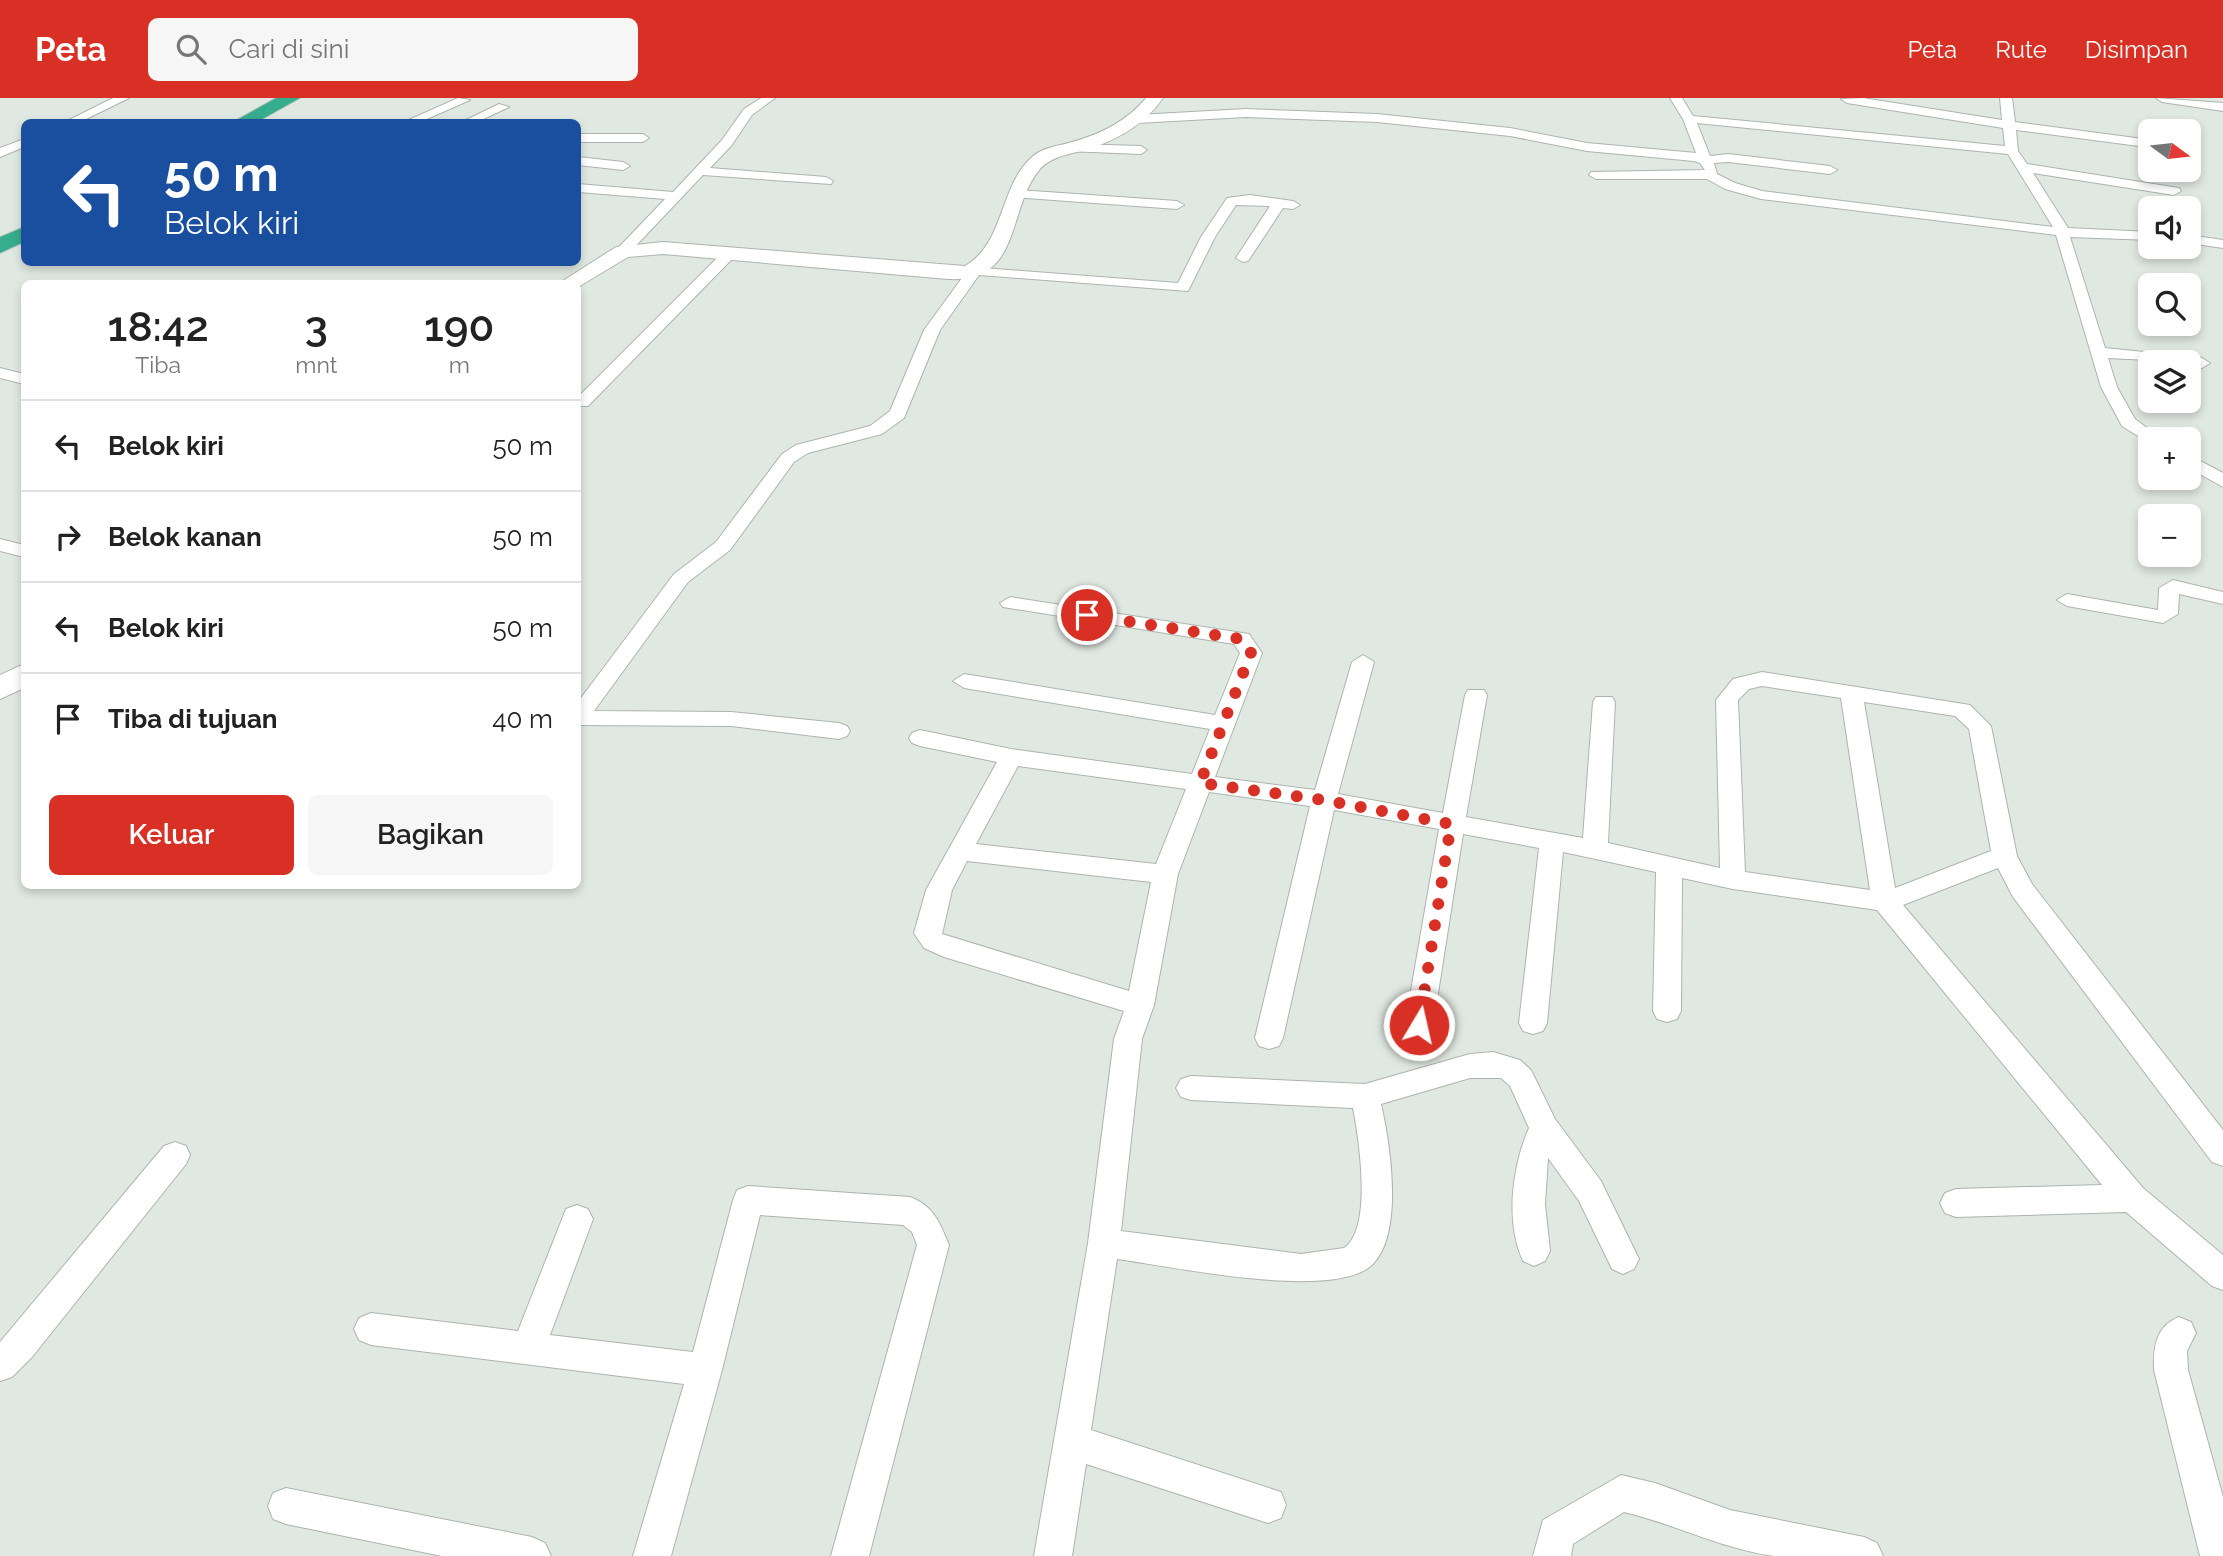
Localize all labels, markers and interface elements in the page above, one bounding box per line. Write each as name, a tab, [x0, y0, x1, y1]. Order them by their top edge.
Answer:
search box	[148, 18, 638, 81]
text: Peta	[35, 30, 106, 69]
icon: search	[172, 30, 210, 68]
text: Cari di sini	[228, 34, 349, 64]
text: Peta	[1907, 35, 1957, 64]
text: Rute	[1995, 35, 2047, 64]
text: Disimpan	[2085, 35, 2188, 64]
north arrow	[2138, 119, 2202, 182]
map controls	[2138, 119, 2201, 567]
text: 50 m	[164, 145, 279, 202]
icon: left	[49, 147, 140, 238]
button: sound	[2138, 196, 2201, 259]
text: Belok kiri	[164, 204, 299, 241]
button: search	[2138, 273, 2201, 336]
text: 18:42	[108, 302, 209, 351]
text: 3	[305, 302, 328, 351]
text: 190	[424, 302, 494, 351]
button: layers	[2138, 350, 2201, 413]
text: Tiba	[135, 351, 181, 378]
text: mnt	[295, 351, 337, 378]
text: m	[449, 351, 470, 378]
icon: left	[49, 427, 87, 465]
button: +	[2138, 427, 2201, 490]
text: Belok kiri	[108, 431, 224, 461]
text: 50 m	[492, 431, 553, 461]
button: −	[2138, 504, 2201, 567]
icon: right	[49, 518, 87, 556]
text: Belok kanan	[108, 522, 262, 552]
text: 50 m	[492, 522, 553, 552]
pin	[1057, 585, 1117, 645]
icon: arrive	[1068, 596, 1106, 634]
icon: left	[49, 609, 87, 647]
text: Belok kiri	[108, 613, 224, 643]
text: 50 m	[492, 613, 553, 643]
icon: arrive	[49, 700, 87, 738]
text: Tiba di tujuan	[108, 704, 278, 734]
text: 40 m	[492, 704, 553, 734]
button: Keluar	[49, 795, 294, 875]
button: Bagikan	[308, 795, 553, 875]
position arrow	[1382, 988, 1456, 1062]

